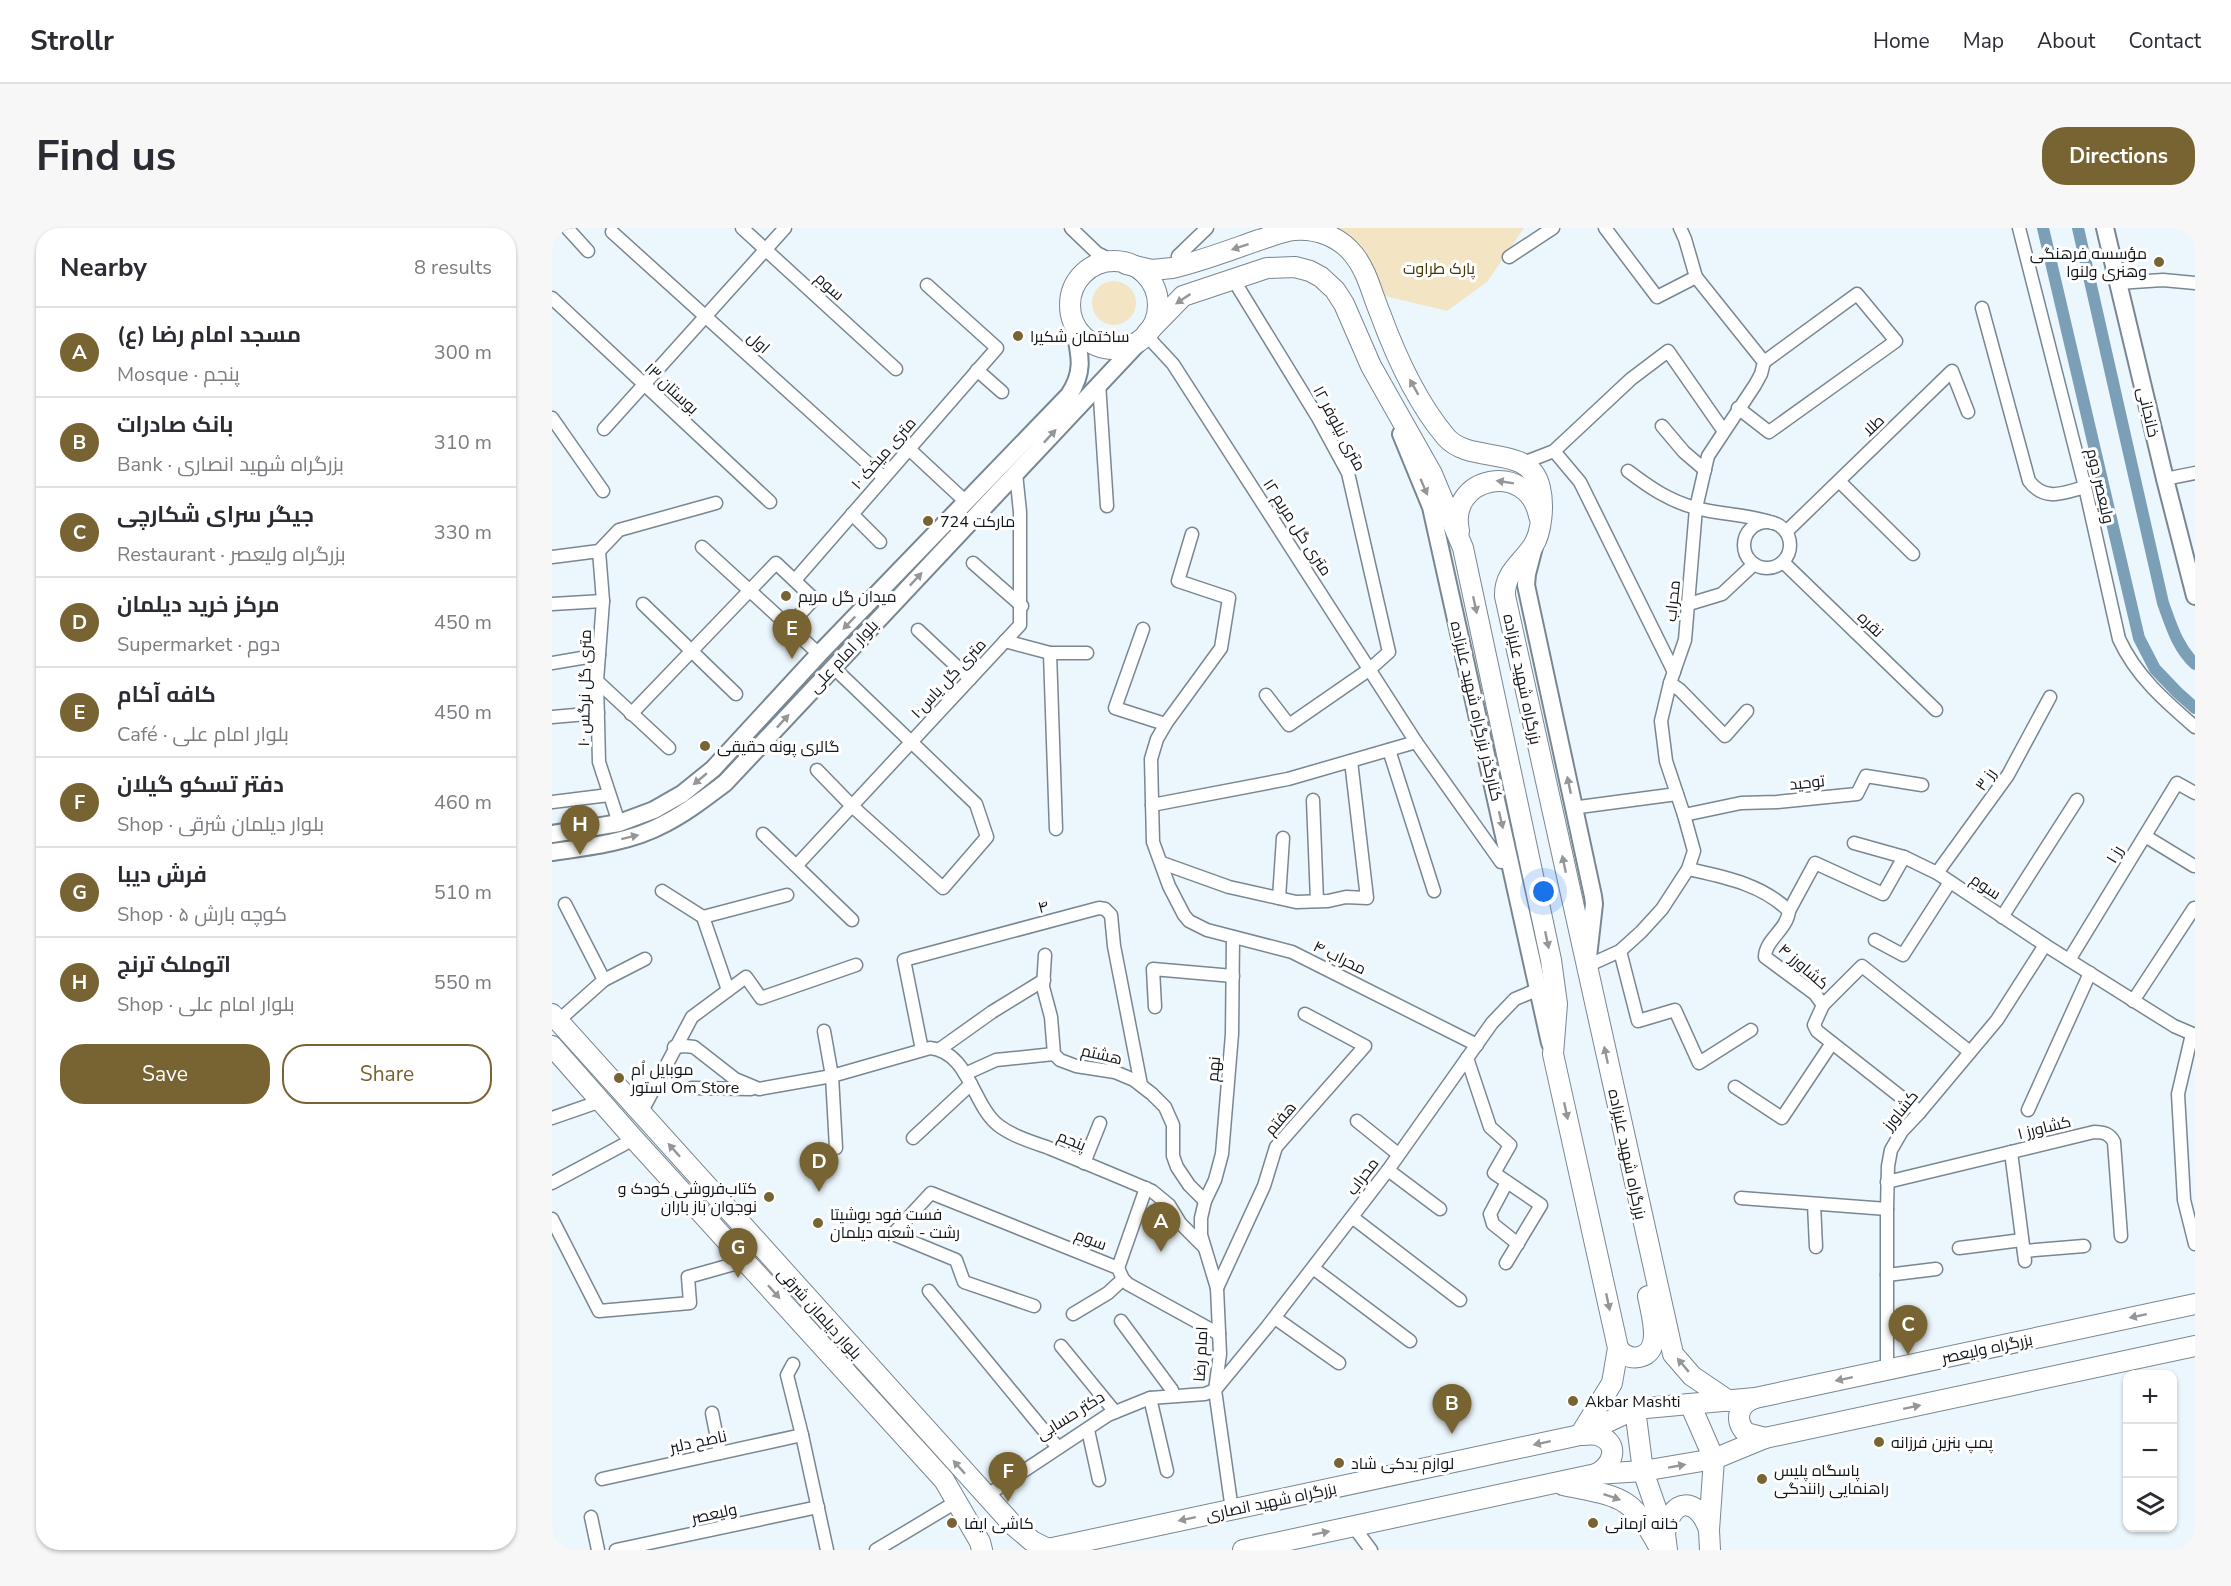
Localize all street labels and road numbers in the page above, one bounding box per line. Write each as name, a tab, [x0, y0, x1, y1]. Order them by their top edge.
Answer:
street label: سوم	[810, 268, 849, 306]
street label: اول	[742, 327, 774, 359]
street label: بوستان ۱۳	[639, 358, 703, 420]
street label: ۱۲ متری نیلوفر	[1307, 382, 1371, 475]
street label: خانجانی	[2132, 385, 2164, 439]
street label: طلا	[1858, 410, 1889, 441]
street label: ۱۰ متری میخک	[846, 413, 921, 494]
street label: ولیعصر دوم	[2081, 446, 2119, 526]
street label: ۱۲ متری گل مریم	[1258, 475, 1337, 580]
street label: محراب	[1660, 579, 1686, 623]
street label: نقره	[1852, 607, 1888, 643]
street label: بزرگراه شهید علیزاده	[1497, 612, 1547, 747]
street label: بلوار امام علی	[804, 615, 883, 698]
street label: کنارگذر بزرگراه شهید علیزاده	[1445, 619, 1507, 804]
street label: ۱۰ متری گل نرگس	[573, 629, 597, 747]
street label: ۱۰متری گل یاس	[906, 634, 991, 723]
street label: رز ۳	[1970, 764, 2002, 795]
street label: توحید	[1788, 770, 1827, 796]
street label: رز ۱	[2101, 841, 2129, 868]
street label: سوم	[1966, 869, 2005, 905]
street label: ۴	[1035, 895, 1051, 919]
street label: محراب ۴	[1309, 936, 1370, 980]
street label: کشاورز ۴	[1773, 939, 1833, 995]
street label: هشتم	[1079, 1040, 1125, 1070]
street label: نهم	[1202, 1055, 1226, 1083]
street label: کشاورز	[1877, 1086, 1924, 1136]
street label: بزرگراه شهید علیزاده	[1602, 1087, 1652, 1222]
street label: هفتم	[1260, 1097, 1302, 1140]
street label: کشاورز ۱	[2015, 1111, 2073, 1145]
street label: پنجم	[1054, 1125, 1090, 1157]
street label: محراب	[1341, 1153, 1384, 1200]
street label: سوم	[1072, 1224, 1110, 1256]
street label: بلوار دیلمان شرقی	[772, 1263, 866, 1364]
street label: امام رضا	[1189, 1326, 1213, 1382]
street label: بزرگراه ولیعصر	[1939, 1329, 2035, 1370]
street label: دکتر حسابی	[1032, 1386, 1109, 1446]
street label: ناصح دلبر	[667, 1425, 729, 1459]
street label: بزرگراه شهید انصاری	[1204, 1477, 1339, 1527]
street label: ولیعصر	[688, 1498, 739, 1530]

